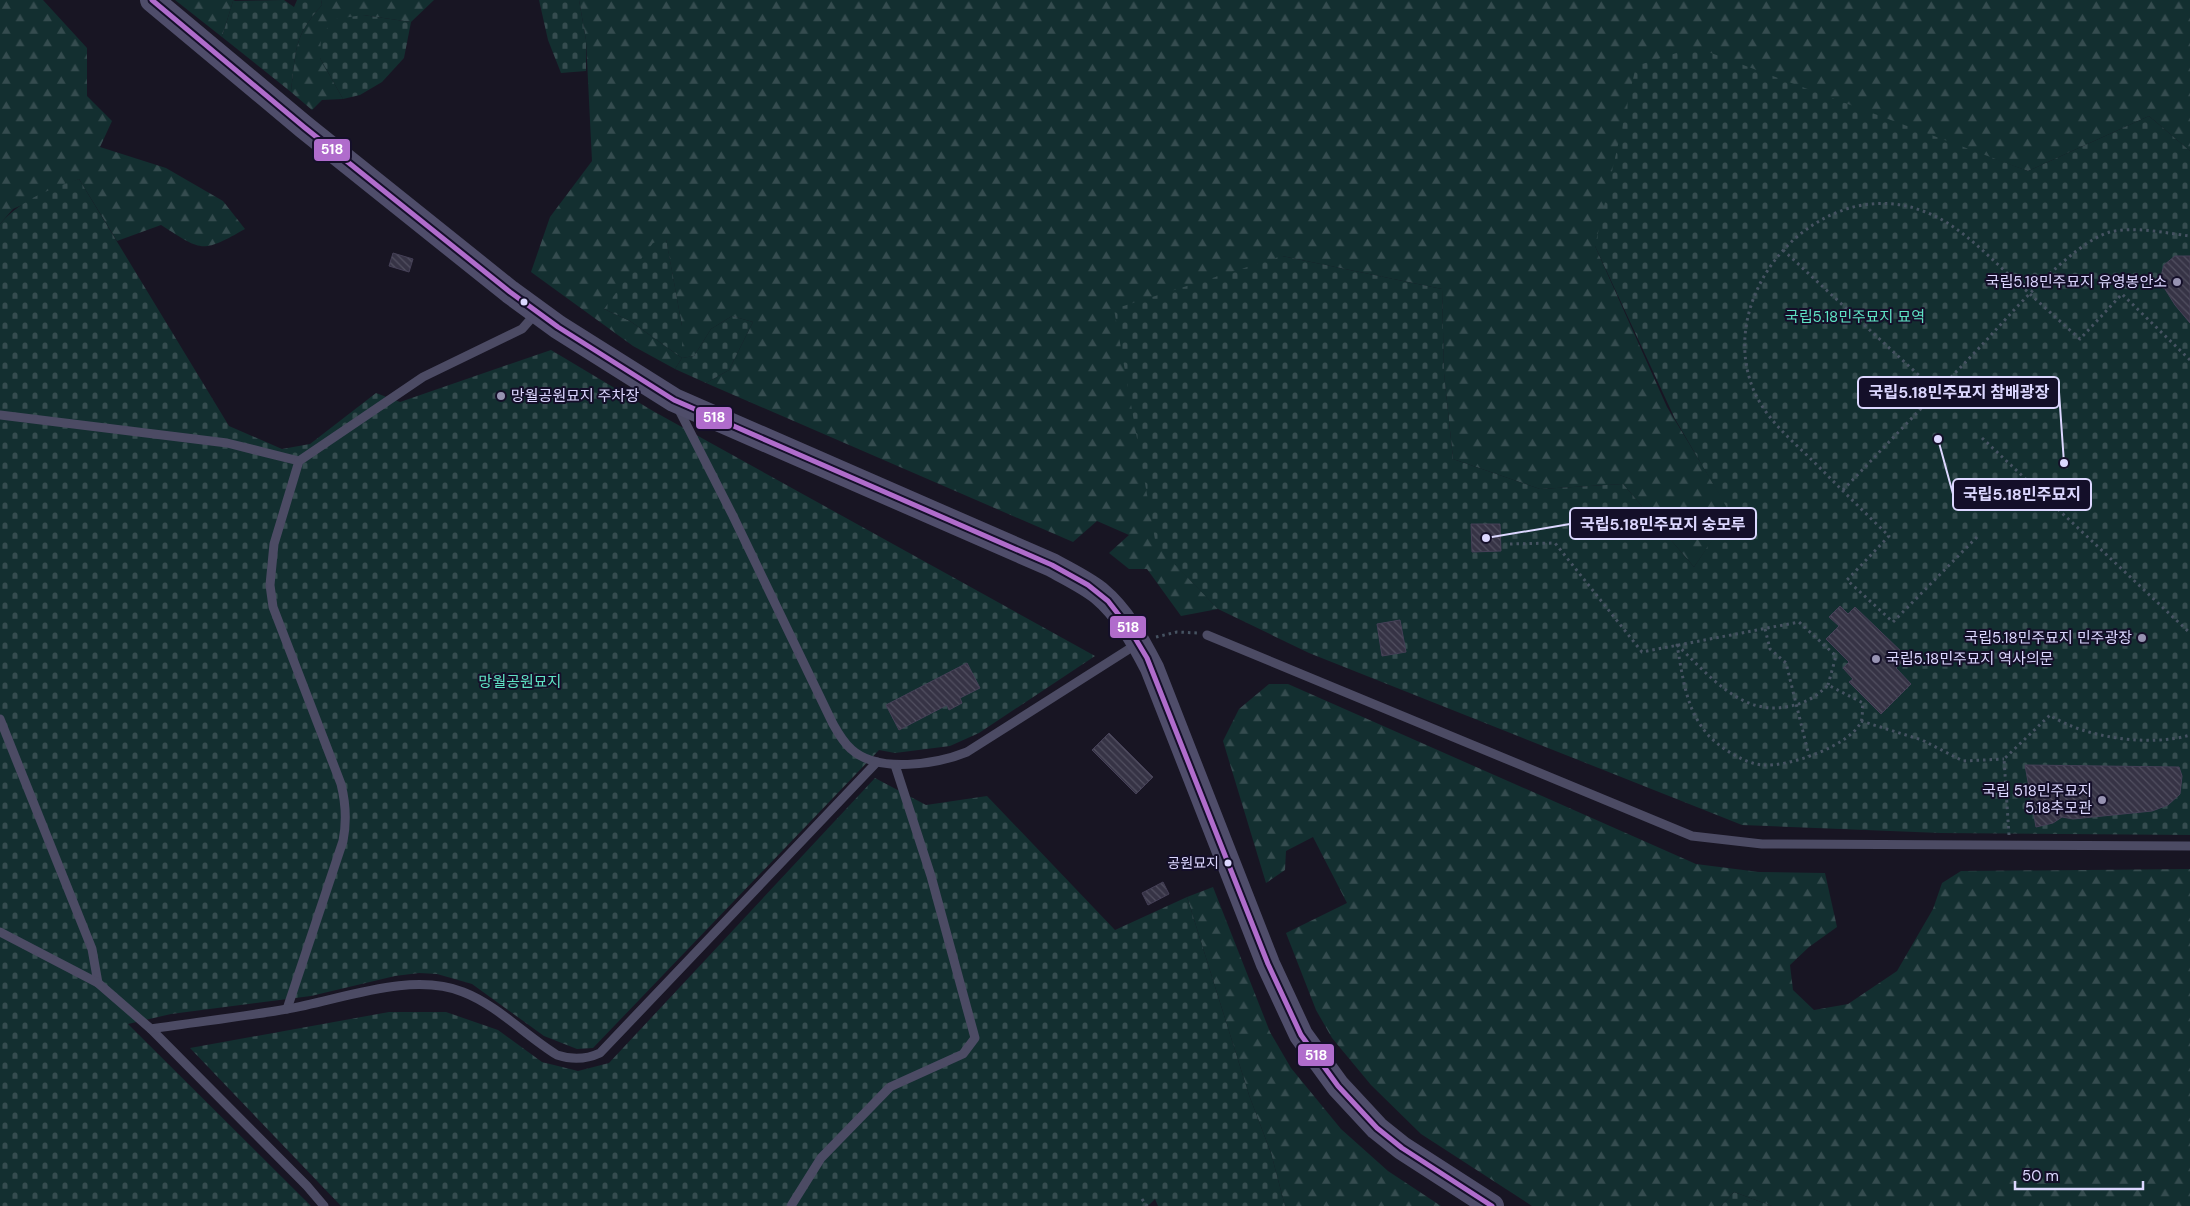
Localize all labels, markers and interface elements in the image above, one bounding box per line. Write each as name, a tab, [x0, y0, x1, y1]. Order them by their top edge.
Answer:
line badge: 518	[313, 138, 351, 162]
text: 518	[321, 140, 343, 158]
place label: 국립5.18민주묘지 유영봉안소	[1986, 272, 2167, 292]
marker: 국립5.18민주묘지 유영봉안소	[2171, 276, 2183, 288]
unlabelled marker	[519, 297, 529, 307]
park label: 국립5.18민주묘지 묘역	[1785, 307, 1925, 327]
callout: 국립5.18민주묘지 참배광장	[1858, 377, 2059, 408]
text: 국립5.18민주묘지 참배광장	[1869, 382, 2049, 403]
place label: 망월공원묘지 주차장	[511, 386, 639, 406]
marker: 망월공원묘지 주차장	[495, 390, 507, 402]
line badge: 518	[695, 406, 733, 430]
text: 518	[703, 408, 725, 426]
callout: 국립5.18민주묘지	[1953, 479, 2091, 510]
text: 국립5.18민주묘지	[1963, 484, 2081, 505]
callout: 국립5.18민주묘지 숭모루	[1570, 508, 1756, 539]
text: 국립5.18민주묘지 숭모루	[1580, 514, 1746, 535]
line badge: 518	[1109, 615, 1147, 639]
text: 518	[1117, 618, 1139, 636]
place label: 국립5.18민주묘지 민주광장	[1964, 628, 2132, 648]
marker: 국립5.18민주묘지 민주광장	[2136, 632, 2148, 644]
place label: 국립5.18민주묘지 역사의문	[1886, 649, 2054, 669]
marker: 국립5.18민주묘지 역사의문	[1870, 653, 1882, 665]
park label: 망월공원묘지	[479, 672, 561, 692]
place label: 국립 518민주묘지 5.18추모관	[1982, 781, 2092, 818]
marker: 국립 518민주묘지 5.18추모관	[2096, 794, 2108, 806]
place label: 공원묘지	[1167, 854, 1219, 872]
marker: 공원묘지	[1223, 858, 1233, 868]
line badge: 518	[1297, 1043, 1335, 1067]
text: 518	[1305, 1046, 1327, 1064]
scale bar	[2015, 1158, 2142, 1190]
text: 50 m	[2022, 1166, 2059, 1186]

